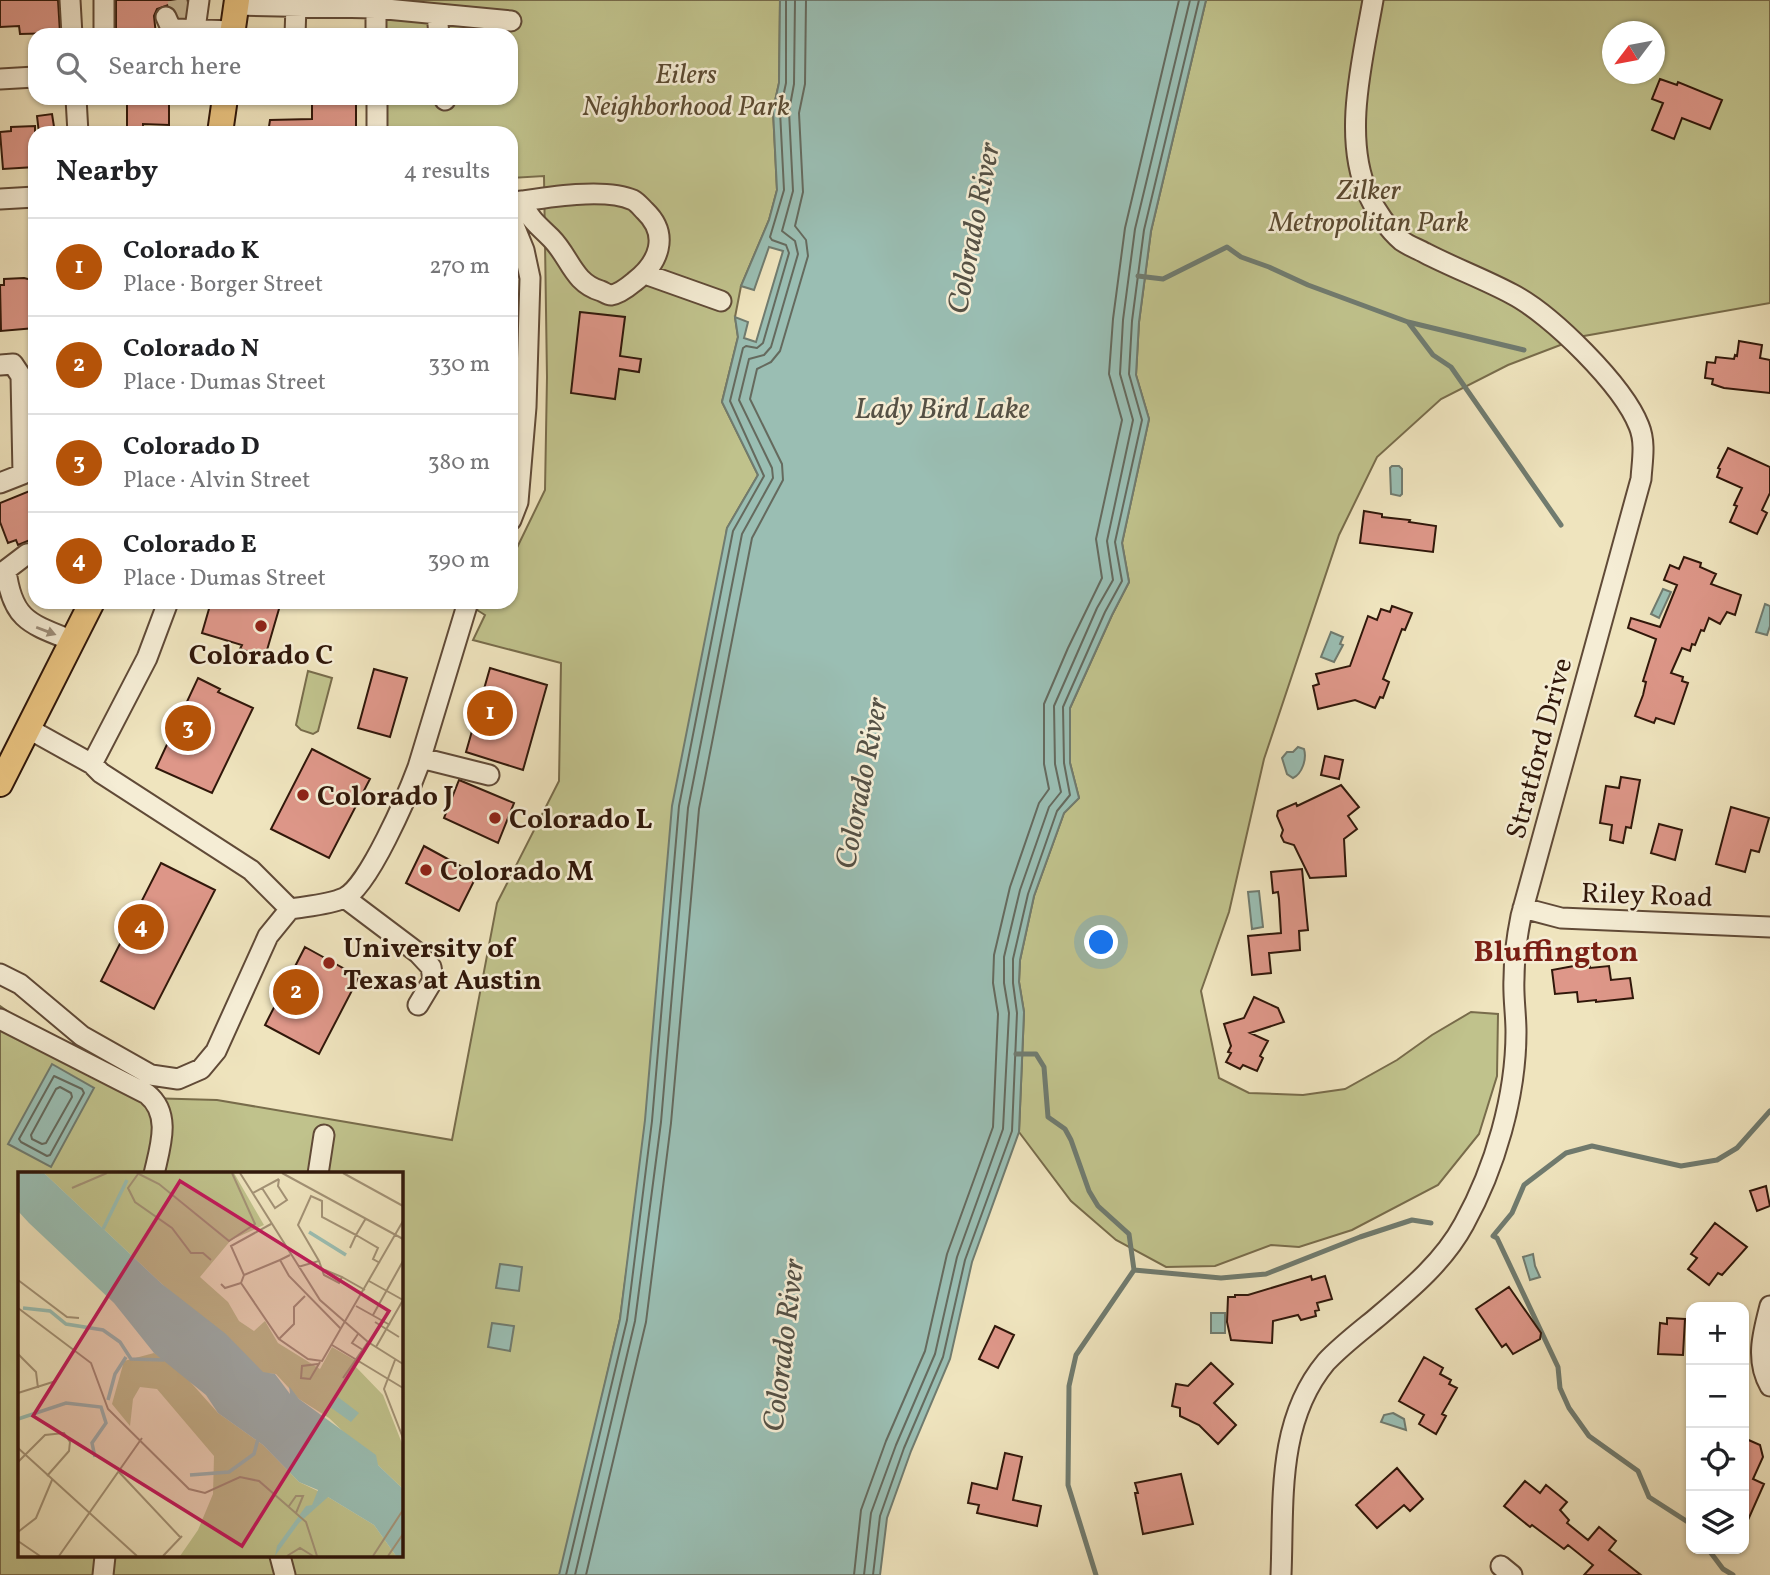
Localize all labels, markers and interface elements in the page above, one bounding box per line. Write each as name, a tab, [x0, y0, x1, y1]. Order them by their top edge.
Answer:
north arrow	[1602, 21, 1665, 84]
search box	[28, 28, 518, 105]
icon: search	[52, 48, 90, 86]
text: Search here	[108, 49, 241, 85]
park label: Eilers Neighborhood Park	[582, 56, 790, 127]
water label: Colorado River	[938, 138, 1012, 318]
text: Nearby	[56, 151, 158, 193]
text: 4 results	[404, 156, 490, 188]
park label: Zilker Metropolitan Park	[1268, 172, 1469, 243]
text: Colorado K	[123, 233, 259, 269]
text: 1	[74, 251, 84, 283]
text: 270 m	[429, 251, 490, 283]
text: Place · Borger Street	[123, 269, 323, 301]
text: Colorado N	[123, 331, 259, 367]
text: 2	[73, 349, 85, 381]
text: 330 m	[428, 349, 490, 381]
text: Place · Dumas Street	[123, 367, 326, 399]
water label: Lady Bird Lake	[854, 389, 1030, 431]
text: Colorado D	[123, 429, 260, 465]
text: 3	[73, 447, 85, 479]
text: 380 m	[428, 447, 490, 479]
text: Place · Alvin Street	[123, 465, 310, 497]
text: Colorado E	[123, 527, 257, 563]
text: 4	[72, 545, 86, 577]
text: 390 m	[427, 545, 490, 577]
text: Place · Dumas Street	[123, 563, 326, 595]
marker: Colorado C	[253, 618, 269, 634]
one-way arrow	[35, 625, 56, 636]
place label: Colorado C	[189, 637, 333, 676]
street label: Stratford Drive	[1497, 654, 1583, 844]
pin: 1	[467, 687, 513, 739]
water label: Colorado River	[826, 693, 900, 873]
pin: 3	[165, 702, 211, 754]
place label: Colorado J	[317, 778, 454, 817]
marker: Colorado J	[295, 787, 311, 803]
place label: Colorado L	[509, 801, 653, 840]
marker: Colorado L	[487, 810, 503, 826]
place label: Colorado M	[440, 853, 594, 892]
marker: Colorado M	[418, 862, 434, 878]
street label: Riley Road	[1580, 875, 1714, 918]
pin: 4	[118, 901, 164, 953]
your location	[1084, 925, 1118, 959]
place label: University of Texas at Austin	[343, 930, 542, 1001]
district label: Bluffington	[1474, 932, 1638, 974]
marker: University of Texas at Austin	[321, 955, 337, 971]
pin: 2	[273, 966, 319, 1018]
inset map	[18, 1172, 402, 1558]
water label: Colorado River	[754, 1256, 817, 1434]
map controls	[1686, 1302, 1749, 1554]
button: +	[1686, 1302, 1749, 1365]
button: −	[1686, 1365, 1749, 1428]
button: locate	[1686, 1428, 1749, 1491]
button: layers	[1686, 1491, 1749, 1554]

